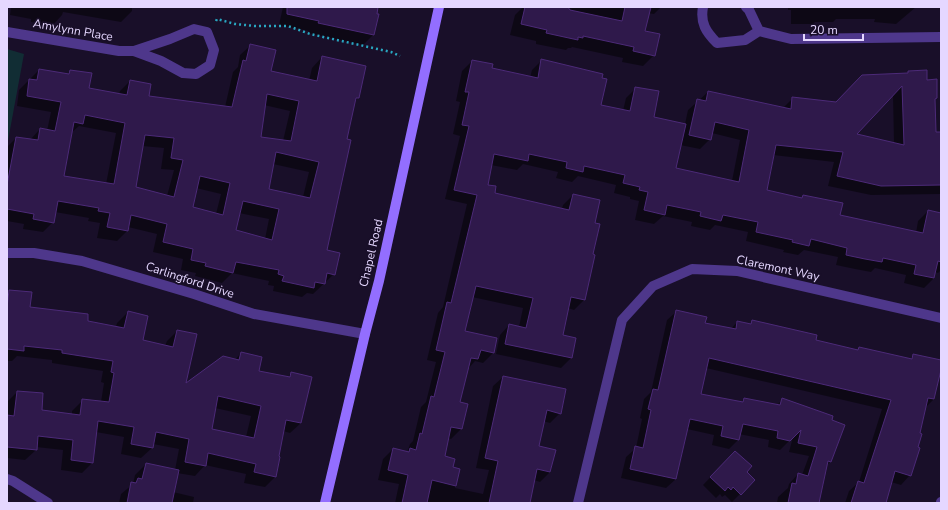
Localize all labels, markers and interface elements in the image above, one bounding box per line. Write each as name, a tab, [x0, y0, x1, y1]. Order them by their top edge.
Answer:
street label: Amylynn Place	[32, 15, 114, 45]
scale bar	[804, 16, 863, 42]
text: 20 m	[810, 22, 838, 38]
street label: Chapel Road	[355, 217, 387, 289]
street label: Claremont Way	[735, 251, 822, 285]
street label: Carlingford Drive	[144, 258, 236, 302]

